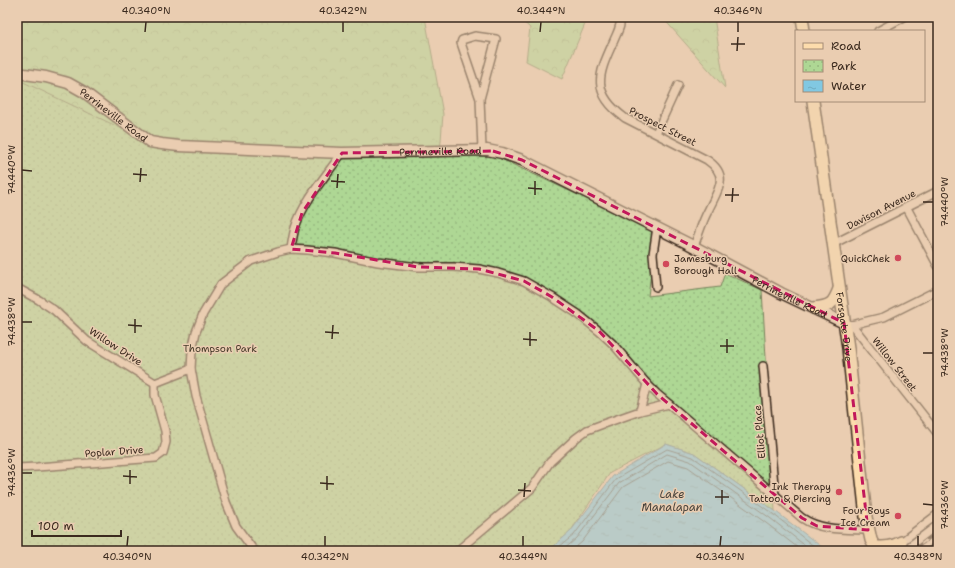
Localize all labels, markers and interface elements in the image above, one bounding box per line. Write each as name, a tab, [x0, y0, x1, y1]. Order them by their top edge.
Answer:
text: 40.340°N	[121, 4, 171, 17]
text: 40.342°N	[319, 4, 367, 17]
text: 40.344°N	[517, 4, 565, 17]
text: 40.346°N	[714, 4, 762, 17]
legend	[795, 30, 925, 102]
text: Road	[831, 38, 862, 54]
text: Park	[831, 58, 857, 74]
text: Water	[831, 78, 867, 94]
street label: Perrineville Road	[77, 85, 151, 145]
street label: Prospect Street	[627, 104, 699, 149]
street label: Perrineville Road	[399, 144, 482, 159]
text: 74.440°W	[5, 145, 18, 195]
text: 74.440°W	[938, 177, 951, 227]
street label: Davison Avenue	[844, 186, 918, 232]
place label: Jamesburg Borough Hall	[674, 252, 737, 277]
place label: QuickChek	[841, 252, 890, 265]
marker: QuickChek	[893, 253, 903, 263]
marker: Jamesburg Borough Hall	[661, 259, 671, 269]
street label: Perrineville Road	[750, 273, 830, 321]
street label: Forsgate Drive	[833, 291, 855, 363]
text: 74.438°W	[5, 297, 18, 347]
street label: Willow Drive	[87, 324, 145, 369]
text: 74.438°W	[938, 328, 951, 378]
street label: Willow Street	[869, 334, 920, 394]
park label: Thompson Park	[183, 342, 257, 355]
street label: Elliot Place	[751, 404, 768, 459]
street label: Poplar Drive	[84, 443, 144, 460]
text: 74.436°W	[5, 448, 18, 498]
place label: Ink Therapy Tattoo & Piercing	[749, 480, 831, 505]
text: 74.436°W	[938, 480, 951, 530]
water label: Lake Manalapan	[641, 487, 703, 515]
marker: Ink Therapy Tattoo & Piercing	[834, 487, 844, 497]
place label: Four Boys Ice Cream	[841, 504, 890, 529]
marker: Four Boys Ice Cream	[893, 511, 903, 521]
scale bar	[32, 512, 121, 538]
text: 100 m	[38, 518, 74, 534]
text: 40.340°N	[102, 550, 152, 563]
text: 40.342°N	[301, 550, 349, 563]
text: 40.344°N	[499, 550, 547, 563]
text: 40.346°N	[696, 550, 744, 563]
text: 40.348°N	[894, 550, 942, 563]

